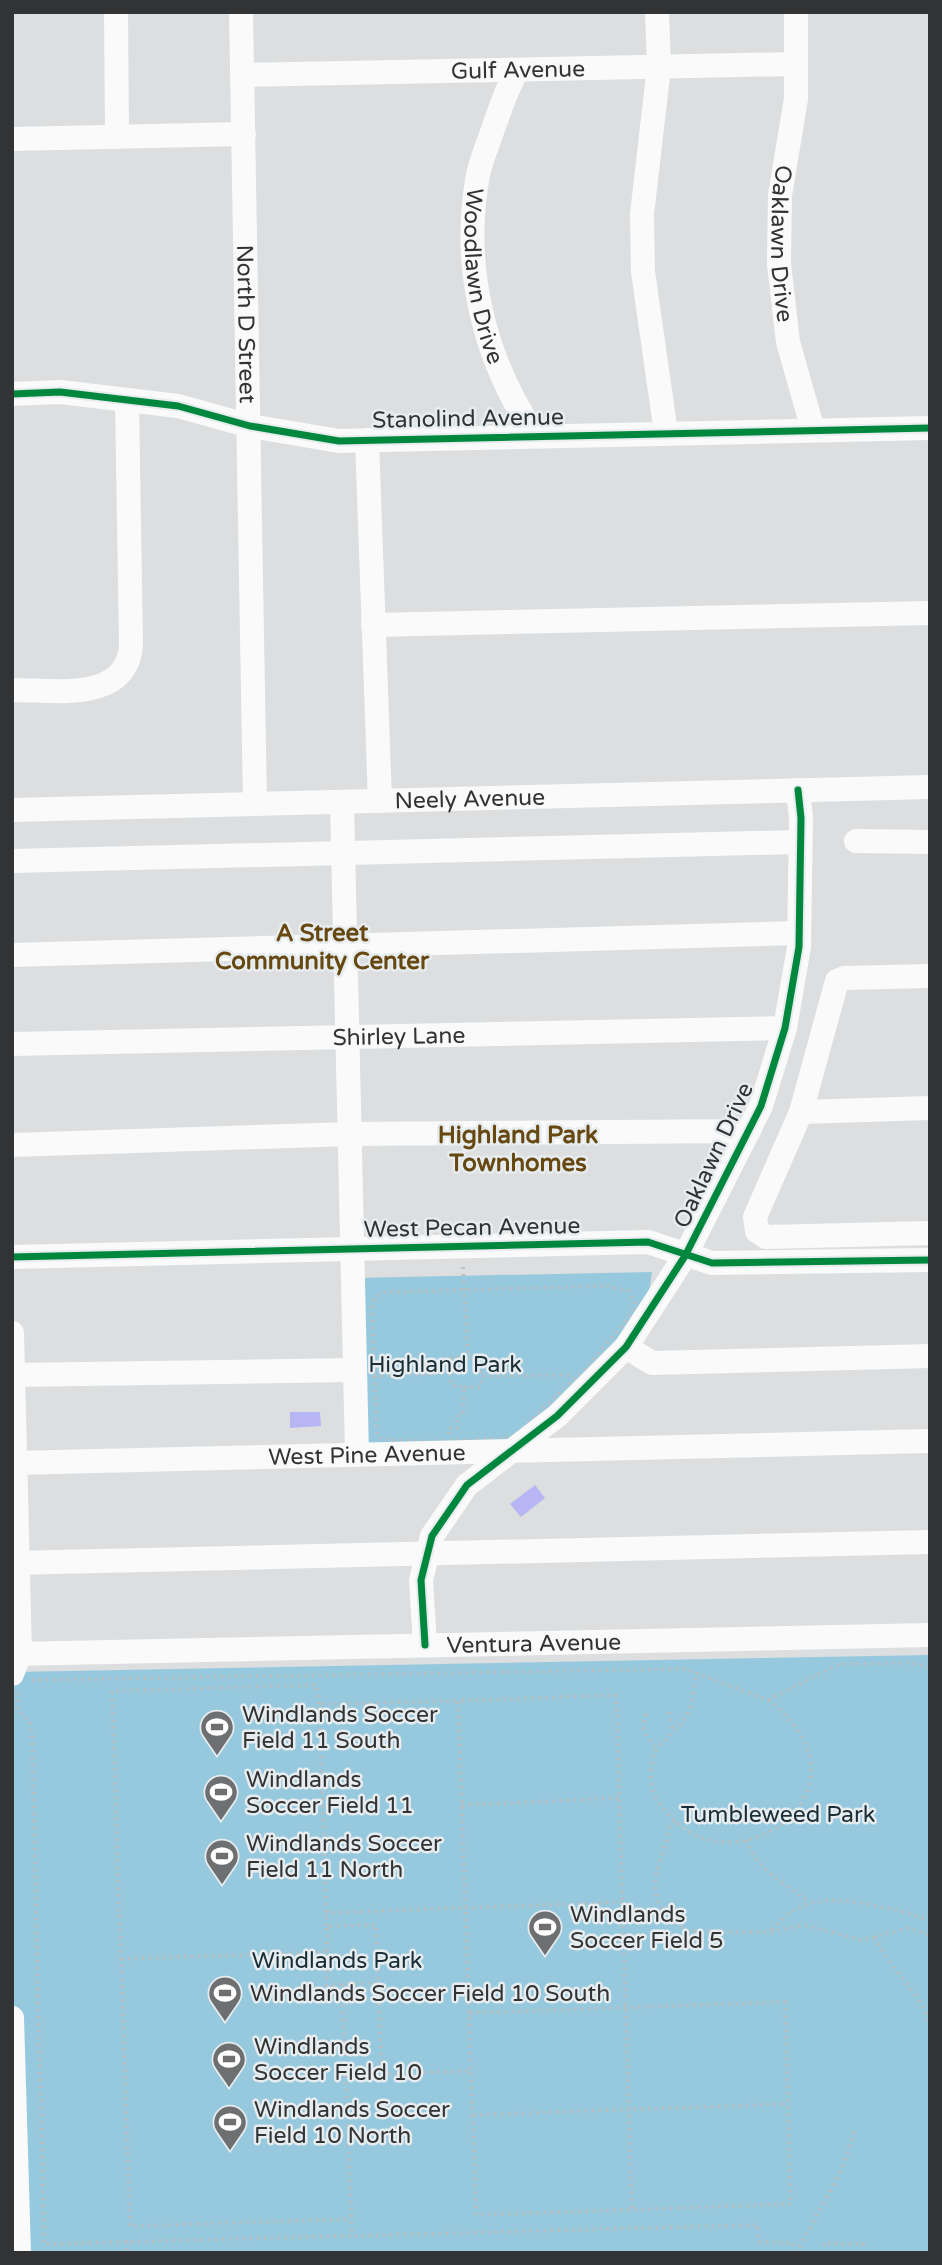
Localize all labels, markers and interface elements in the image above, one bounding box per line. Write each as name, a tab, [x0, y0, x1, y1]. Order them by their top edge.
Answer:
street label: Gulf Avenue	[451, 55, 585, 86]
street label: Oaklawn Drive	[764, 163, 799, 324]
street label: Woodlawn Drive	[457, 186, 509, 368]
street label: North D Street	[230, 244, 261, 404]
street label: Stanolind Avenue	[372, 403, 564, 435]
street label: Neely Avenue	[394, 784, 546, 815]
district label: A Street Community Center	[215, 919, 430, 976]
street label: Shirley Lane	[332, 1022, 466, 1052]
street label: Oaklawn Drive	[668, 1078, 760, 1233]
district label: Highland Park Townhomes	[438, 1121, 598, 1178]
street label: West Pecan Avenue	[363, 1212, 581, 1244]
park label: Highland Park	[368, 1351, 522, 1379]
street label: West Pine Avenue	[268, 1439, 466, 1472]
street label: Ventura Avenue	[446, 1628, 621, 1660]
place label: Windlands Soccer Field 11 South	[242, 1701, 438, 1755]
sports icon: Windlands Soccer Field 11 South	[198, 1708, 236, 1757]
place label: Windlands Soccer Field 11	[246, 1766, 414, 1820]
sports icon: Windlands Soccer Field 11	[202, 1773, 240, 1822]
park label: Tumbleweed Park	[681, 1801, 875, 1829]
place label: Windlands Soccer Field 11 North	[246, 1830, 442, 1884]
sports icon: Windlands Soccer Field 11 North	[203, 1837, 241, 1886]
place label: Windlands Soccer Field 5	[570, 1901, 723, 1955]
sports icon: Windlands Soccer Field 5	[526, 1908, 564, 1957]
park label: Windlands Park	[252, 1947, 422, 1975]
sports icon: Windlands Soccer Field 10 South	[206, 1974, 244, 2023]
place label: Windlands Soccer Field 10 South	[250, 1980, 610, 2008]
place label: Windlands Soccer Field 10	[254, 2033, 422, 2087]
sports icon: Windlands Soccer Field 10	[210, 2040, 248, 2089]
place label: Windlands Soccer Field 10 North	[254, 2096, 450, 2150]
sports icon: Windlands Soccer Field 10 North	[211, 2103, 249, 2152]

